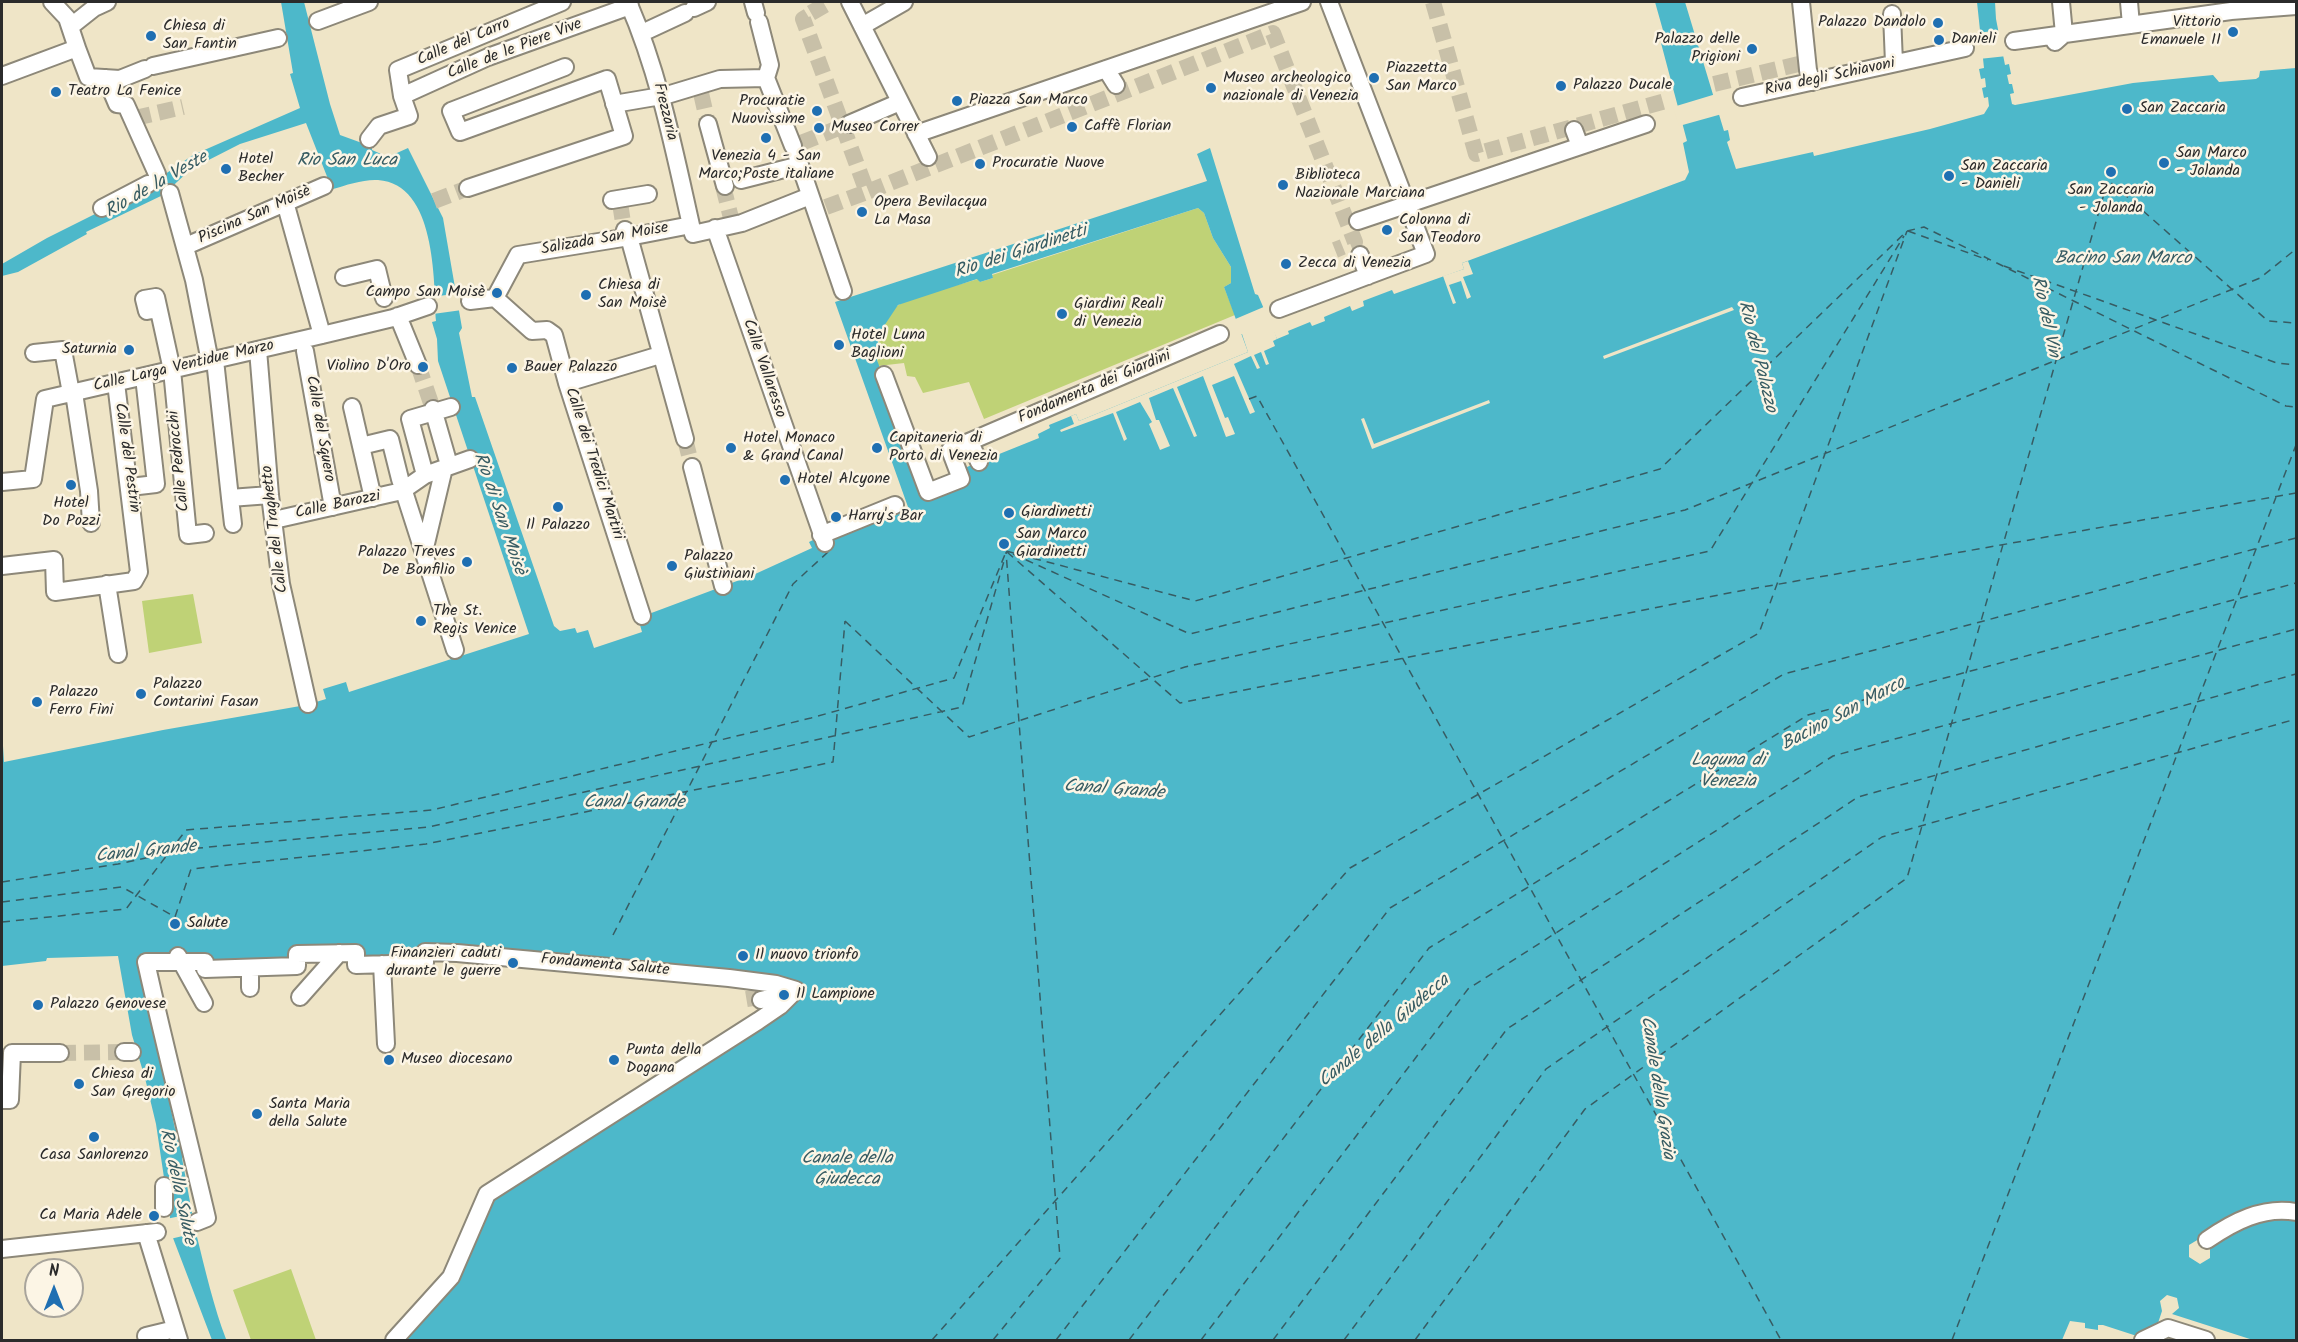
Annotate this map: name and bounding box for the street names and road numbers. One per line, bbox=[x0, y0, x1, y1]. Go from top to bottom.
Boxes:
street label: Calle del Carro bbox=[415, 15, 513, 71]
street label: Calle de le Piere Vive bbox=[445, 15, 585, 85]
street label: Riva degli Schiavoni bbox=[1763, 55, 1897, 101]
street label: Frezzaria bbox=[648, 81, 680, 143]
street label: Piscina San Moisè bbox=[196, 183, 314, 249]
street label: Salizada San Moise bbox=[540, 219, 670, 261]
street label: Calle Vallaresso bbox=[737, 317, 789, 421]
street label: Calle Larga Ventidue Marzo bbox=[92, 337, 276, 397]
street label: Fondamenta dei Giardini bbox=[1016, 347, 1174, 429]
street label: Calle del Squero bbox=[300, 374, 338, 484]
street label: Calle dei Tredici Martiri bbox=[559, 386, 627, 542]
street label: Calle del Pestrin bbox=[109, 402, 143, 514]
street label: Calle Pedrocchi bbox=[165, 409, 195, 513]
street label: Calle del Traghetto bbox=[259, 464, 293, 594]
street label: Calle Barozzi bbox=[294, 488, 382, 524]
street label: Fondamenta Salute bbox=[540, 951, 670, 981]

